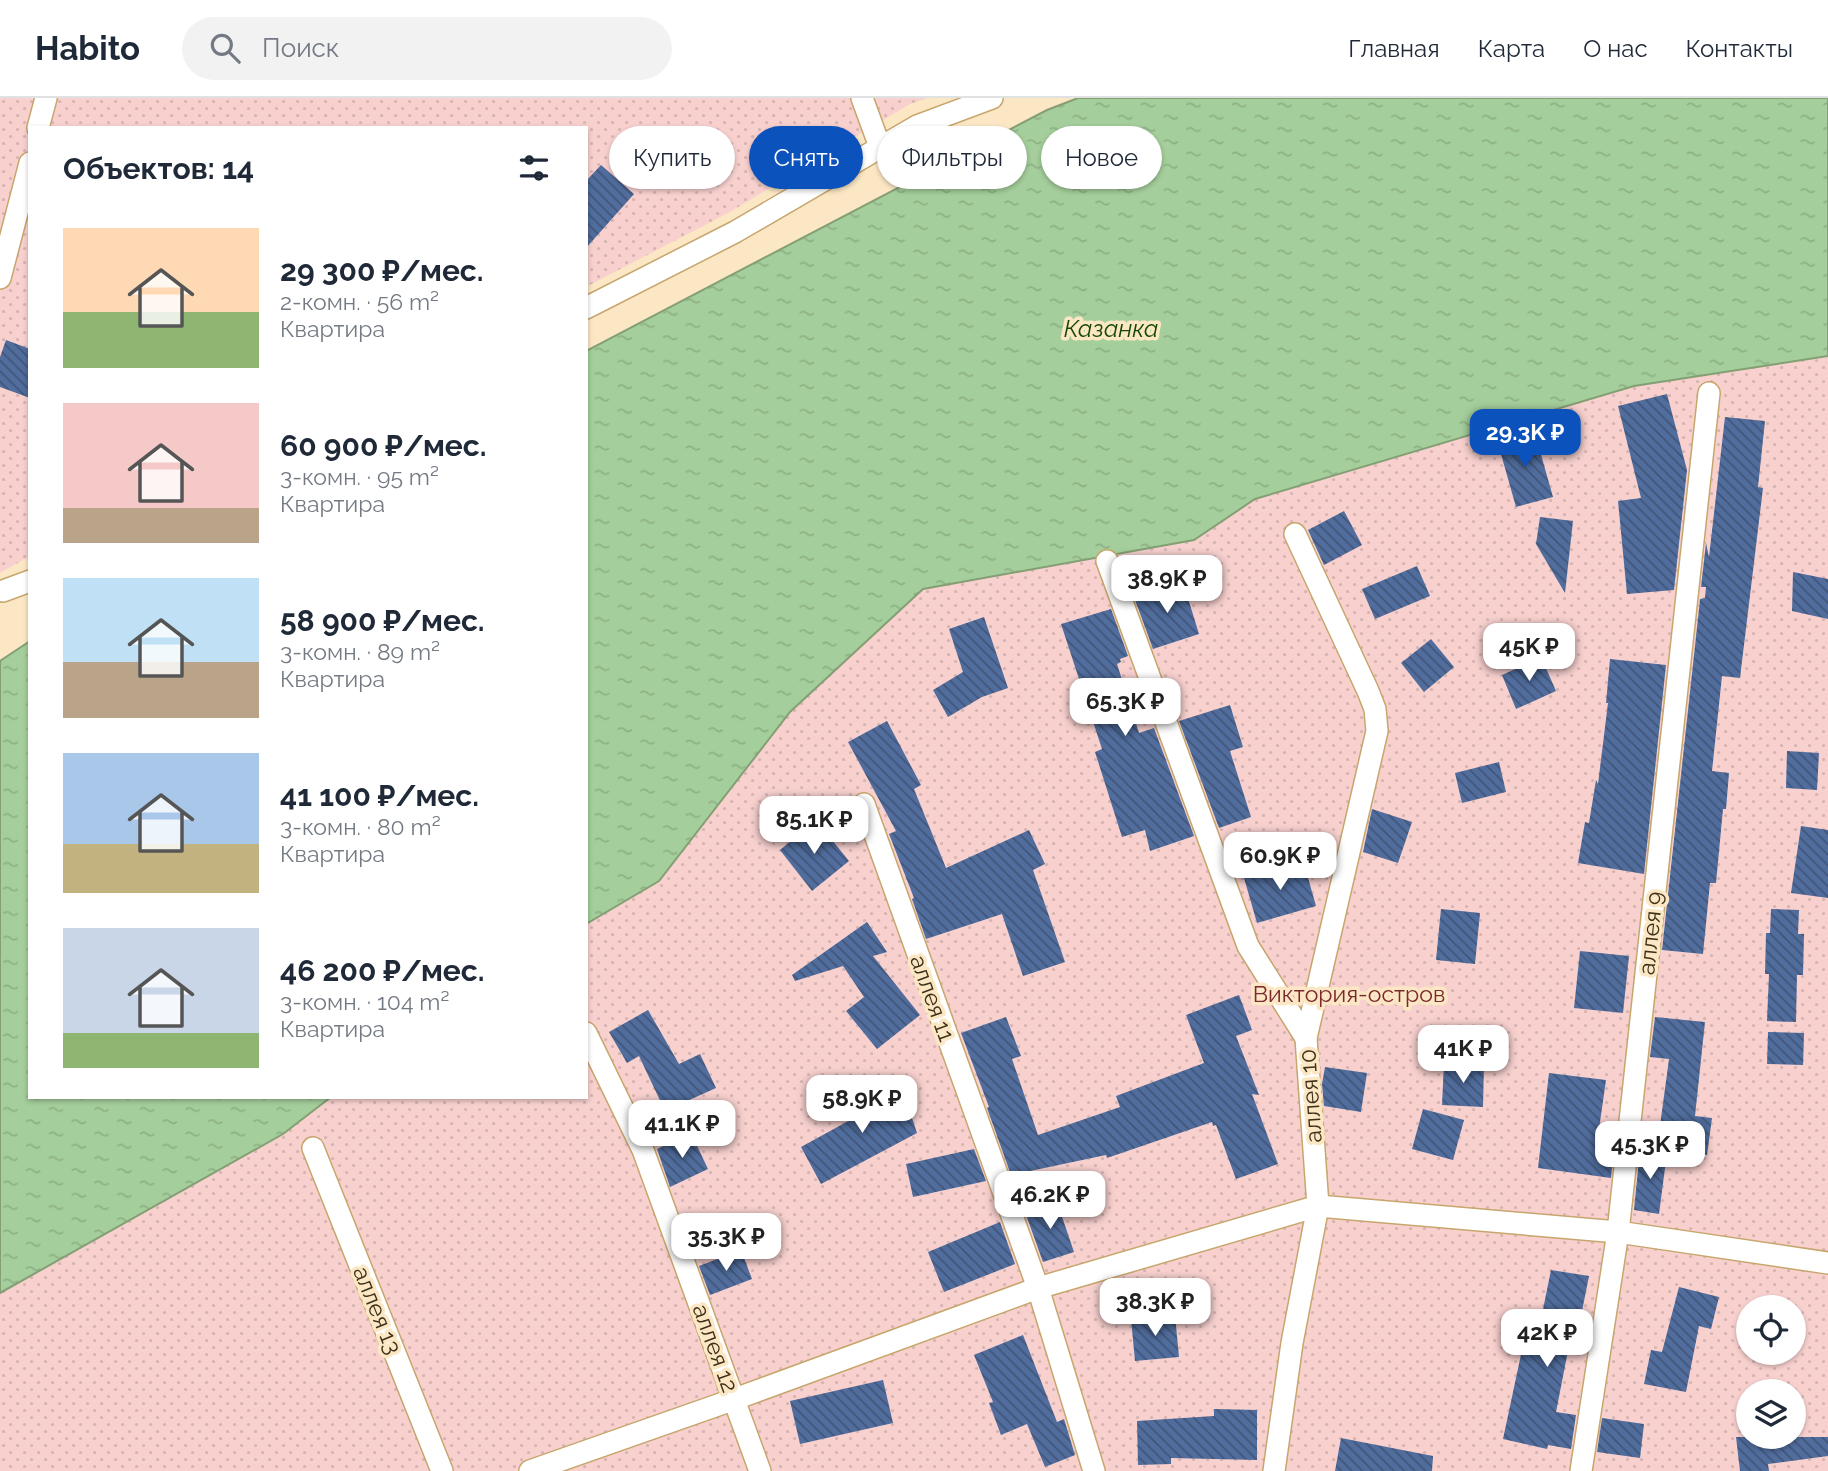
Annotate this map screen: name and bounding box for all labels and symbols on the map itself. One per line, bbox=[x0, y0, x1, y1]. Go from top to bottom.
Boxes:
water label: Казанка bbox=[1064, 314, 1158, 343]
pin: 29.3K ₽ bbox=[1460, 410, 1590, 469]
pin: 38.9K ₽ bbox=[1102, 556, 1232, 615]
pin: 45K ₽ bbox=[1480, 624, 1578, 683]
pin: 65.3K ₽ bbox=[1060, 678, 1190, 738]
pin: 85.1K ₽ bbox=[749, 796, 879, 856]
pin: 60.9K ₽ bbox=[1215, 832, 1345, 892]
street label: аллея 9 bbox=[1632, 890, 1668, 976]
street label: аллея 11 bbox=[905, 951, 961, 1045]
park label: Виктория-остров bbox=[1253, 980, 1445, 1007]
pin: 41K ₽ bbox=[1414, 1026, 1512, 1085]
street label: аллея 10 bbox=[1293, 1048, 1327, 1144]
pin: 58.9K ₽ bbox=[797, 1076, 927, 1135]
pin: 41.1K ₽ bbox=[617, 1100, 747, 1160]
pin: 45.3K ₽ bbox=[1585, 1122, 1715, 1181]
pin: 46.2K ₽ bbox=[985, 1172, 1115, 1231]
pin: 35.3K ₽ bbox=[661, 1214, 791, 1273]
street label: аллея 13 bbox=[348, 1262, 408, 1358]
pin: 38.3K ₽ bbox=[1090, 1278, 1220, 1338]
street label: аллея 12 bbox=[688, 1300, 744, 1396]
pin: 42K ₽ bbox=[1498, 1310, 1596, 1369]

